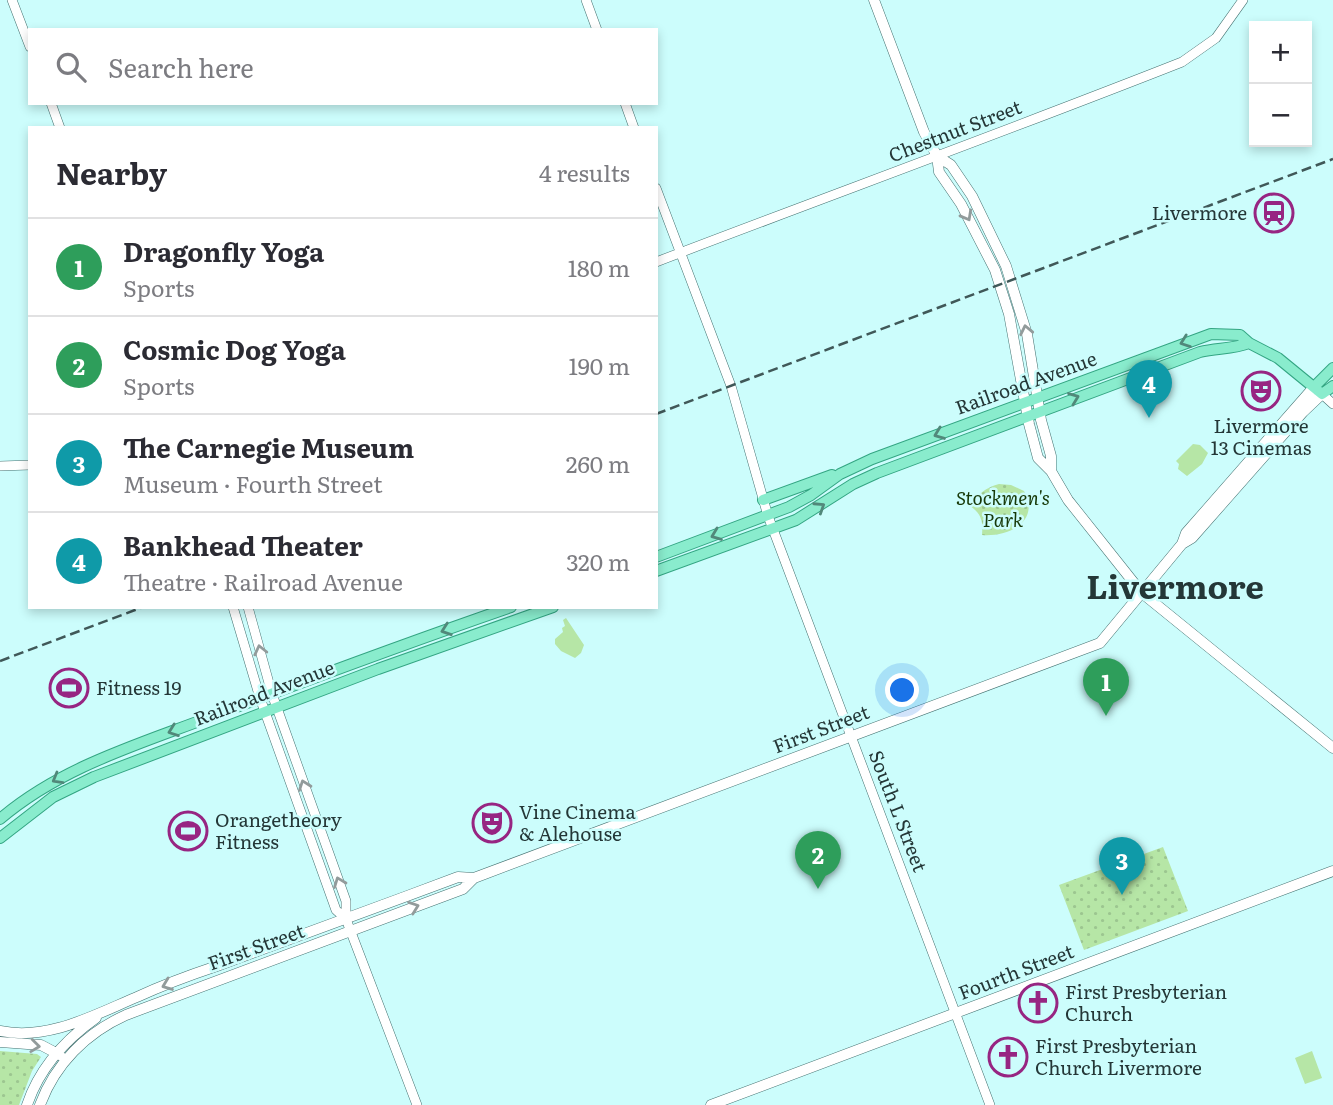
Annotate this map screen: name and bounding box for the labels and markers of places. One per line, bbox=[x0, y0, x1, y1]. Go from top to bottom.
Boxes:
station icon: Livermore bbox=[1253, 192, 1295, 234]
place label: Livermore bbox=[1152, 198, 1247, 226]
pin: 4 bbox=[1126, 360, 1172, 418]
theatre icon: Livermore 13 Cinemas bbox=[1240, 370, 1282, 412]
place label: Livermore 13 Cinemas bbox=[1211, 411, 1312, 461]
pin: 1 bbox=[1083, 658, 1129, 716]
sports icon: Fitness 19 bbox=[48, 667, 90, 709]
place label: Fitness 19 bbox=[96, 673, 181, 701]
place label: Vine Cinema & Alehouse bbox=[519, 797, 636, 847]
theatre icon: Vine Cinema & Alehouse bbox=[471, 802, 513, 844]
place label: Orangetheory Fitness bbox=[215, 805, 342, 855]
sports icon: Orangetheory Fitness bbox=[167, 810, 209, 852]
pin: 2 bbox=[795, 831, 841, 889]
pin: 3 bbox=[1099, 837, 1145, 895]
place label: First Presbyterian Church bbox=[1065, 977, 1227, 1027]
church icon: First Presbyterian Church bbox=[1017, 982, 1059, 1024]
place label: First Presbyterian Church Livermore bbox=[1035, 1031, 1202, 1081]
church icon: First Presbyterian Church Livermore bbox=[987, 1036, 1029, 1078]

